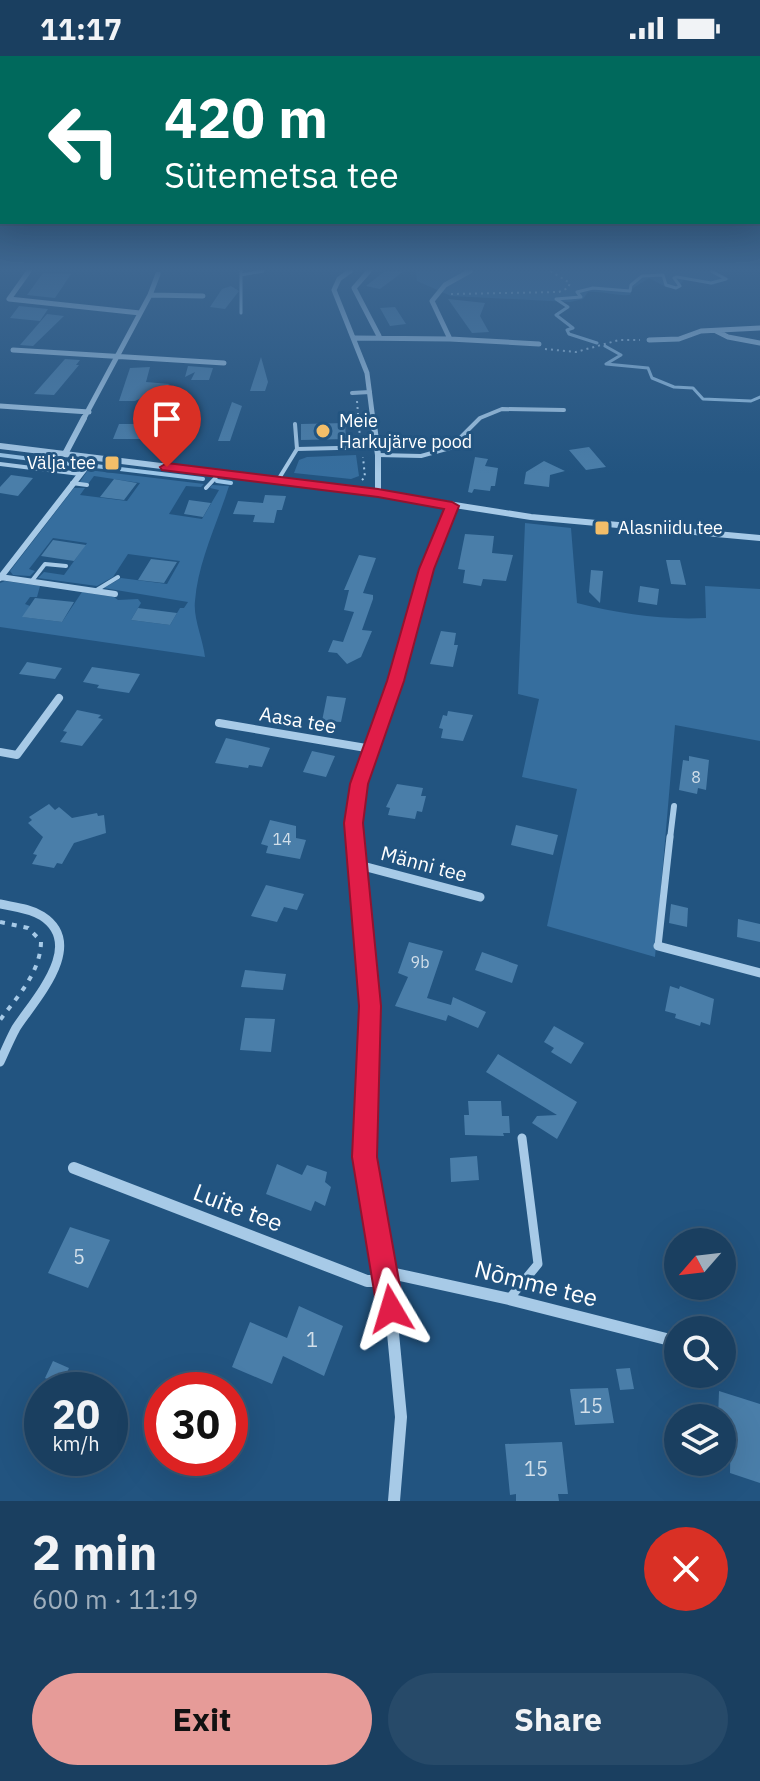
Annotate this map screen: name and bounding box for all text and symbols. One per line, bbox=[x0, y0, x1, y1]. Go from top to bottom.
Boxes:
text: 11:17 bbox=[40, 9, 122, 48]
text: 420 m bbox=[164, 81, 328, 153]
icon: left bbox=[32, 88, 136, 192]
text: Sütemetsa tee bbox=[164, 151, 399, 198]
pin bbox=[133, 385, 201, 467]
icon: arrive bbox=[145, 397, 189, 441]
place label: Meie Harkujärve pood bbox=[339, 409, 472, 453]
marker: Meie Harkujärve pood bbox=[314, 422, 332, 440]
place label: Välja tee bbox=[27, 451, 96, 474]
marker: Välja tee bbox=[103, 454, 121, 472]
place label: Alasniidu tee bbox=[618, 516, 723, 539]
marker: Alasniidu tee bbox=[593, 519, 611, 537]
street label: Aasa tee bbox=[258, 699, 339, 740]
house number: 8 bbox=[691, 767, 701, 787]
house number: 14 bbox=[272, 829, 292, 849]
street label: Männi tee bbox=[378, 839, 470, 888]
house number: 9b bbox=[411, 952, 429, 972]
street label: Luite tee bbox=[189, 1175, 288, 1239]
north arrow bbox=[664, 1228, 736, 1300]
map controls bbox=[664, 1228, 736, 1476]
house number: 5 bbox=[73, 1243, 85, 1270]
street label: Nõmme tee bbox=[471, 1252, 601, 1314]
position arrow bbox=[349, 1267, 433, 1351]
button: search bbox=[664, 1316, 736, 1388]
house number: 1 bbox=[306, 1326, 318, 1353]
speed limit sign: 30 bbox=[144, 1372, 248, 1476]
text: 20 bbox=[52, 1388, 100, 1440]
house number: 15 bbox=[579, 1392, 603, 1419]
button: layers bbox=[664, 1404, 736, 1476]
text: km/h bbox=[52, 1430, 100, 1457]
house number: 15 bbox=[524, 1455, 548, 1482]
text: 2 min bbox=[32, 1521, 157, 1583]
button: close bbox=[644, 1527, 728, 1611]
text: 600 m · 11:19 bbox=[32, 1582, 198, 1616]
button: Exit bbox=[32, 1673, 372, 1765]
button: Share bbox=[388, 1673, 728, 1765]

